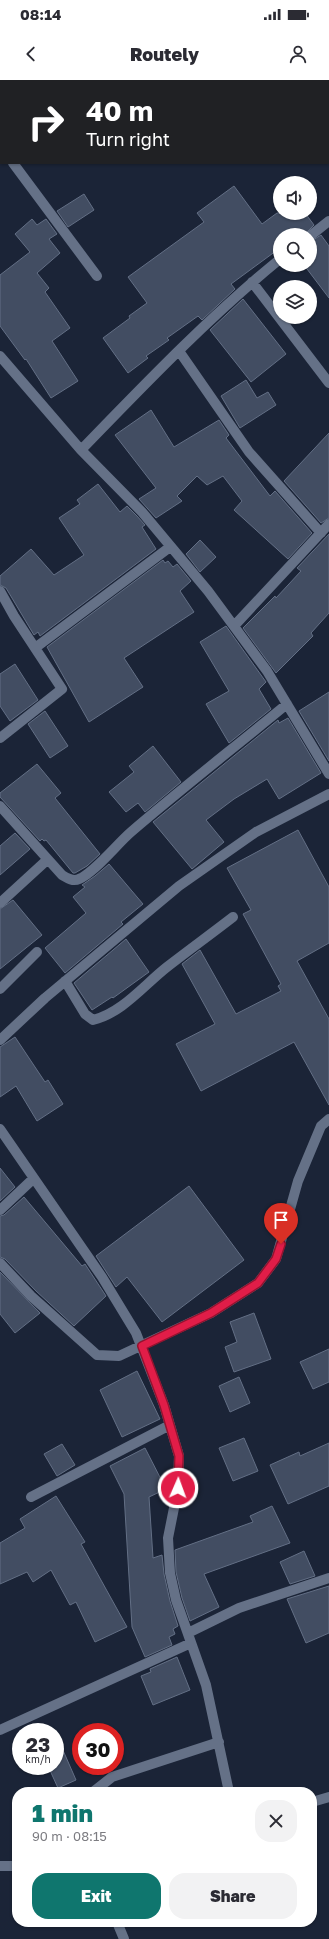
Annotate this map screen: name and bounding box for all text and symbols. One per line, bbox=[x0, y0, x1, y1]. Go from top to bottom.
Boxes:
text: 08:14 bbox=[20, 5, 61, 23]
icon: back bbox=[20, 43, 42, 65]
text: Routely bbox=[130, 43, 199, 65]
icon: person bbox=[287, 43, 309, 65]
text: 40 m bbox=[86, 94, 153, 127]
icon: right bbox=[20, 96, 72, 148]
text: Turn right bbox=[86, 128, 170, 150]
map controls bbox=[273, 176, 317, 324]
button: sound bbox=[273, 176, 317, 220]
button: search bbox=[273, 228, 317, 272]
button: layers bbox=[273, 280, 317, 324]
pin bbox=[264, 1203, 298, 1244]
icon: arrive bbox=[270, 1209, 292, 1231]
position arrow bbox=[157, 1467, 199, 1509]
speed limit sign: 30 bbox=[72, 1723, 124, 1775]
text: 23 bbox=[26, 1732, 50, 1756]
text: km/h bbox=[25, 1753, 51, 1765]
text: 1 min bbox=[32, 1798, 93, 1827]
button: close bbox=[255, 1800, 297, 1842]
text: 90 m · 08:15 bbox=[32, 1828, 107, 1844]
button: Exit bbox=[32, 1873, 161, 1919]
button: Share bbox=[169, 1873, 297, 1919]

